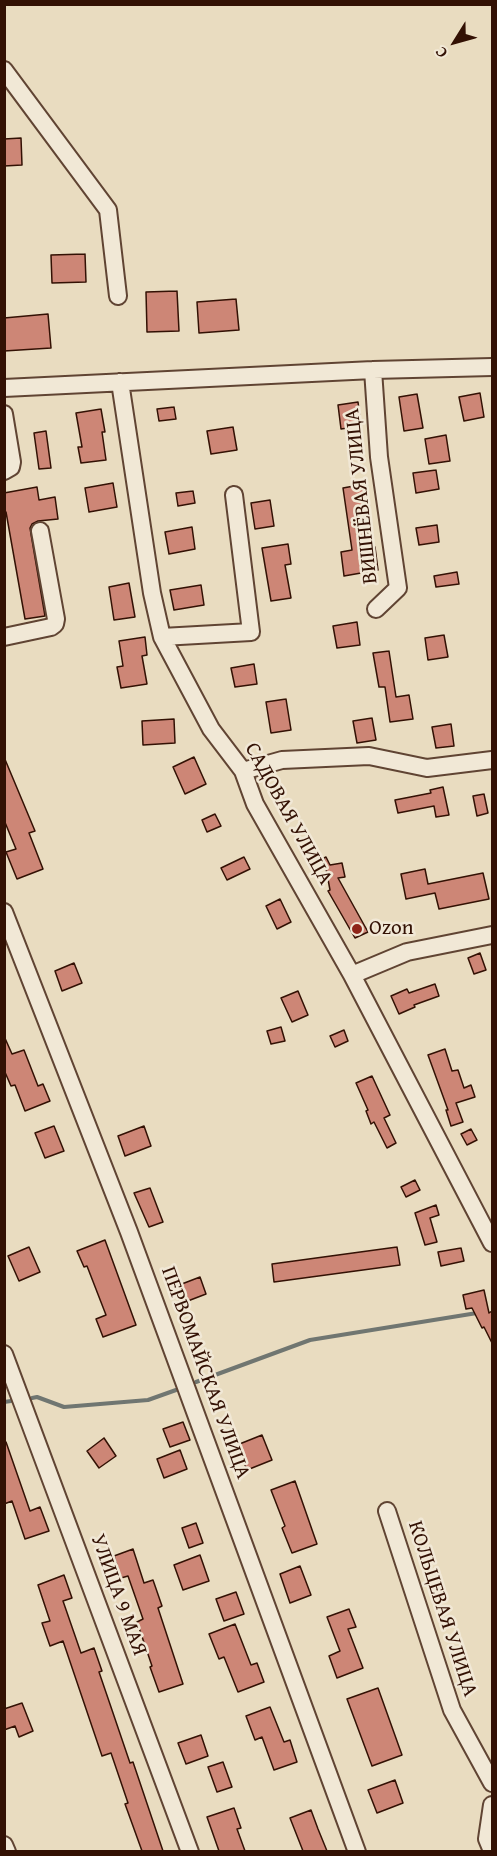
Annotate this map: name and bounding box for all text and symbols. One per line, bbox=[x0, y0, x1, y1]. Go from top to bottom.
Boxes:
north arrow bbox=[425, 12, 485, 72]
text: С bbox=[428, 42, 453, 64]
street label: ВИШНЁВАЯ УЛИЦА bbox=[340, 407, 384, 585]
street label: САДОВАЯ УЛИЦА bbox=[239, 739, 337, 889]
place label: Ozon bbox=[369, 916, 413, 942]
marker: Ozon bbox=[350, 922, 364, 936]
street label: ПЕРВОМАЙСКАЯ УЛИЦА bbox=[155, 1263, 255, 1483]
street label: КОЛЬЦЕВАЯ УЛИЦА bbox=[402, 1518, 482, 1700]
street label: УЛИЦА 9 МАЯ bbox=[84, 1531, 152, 1659]

